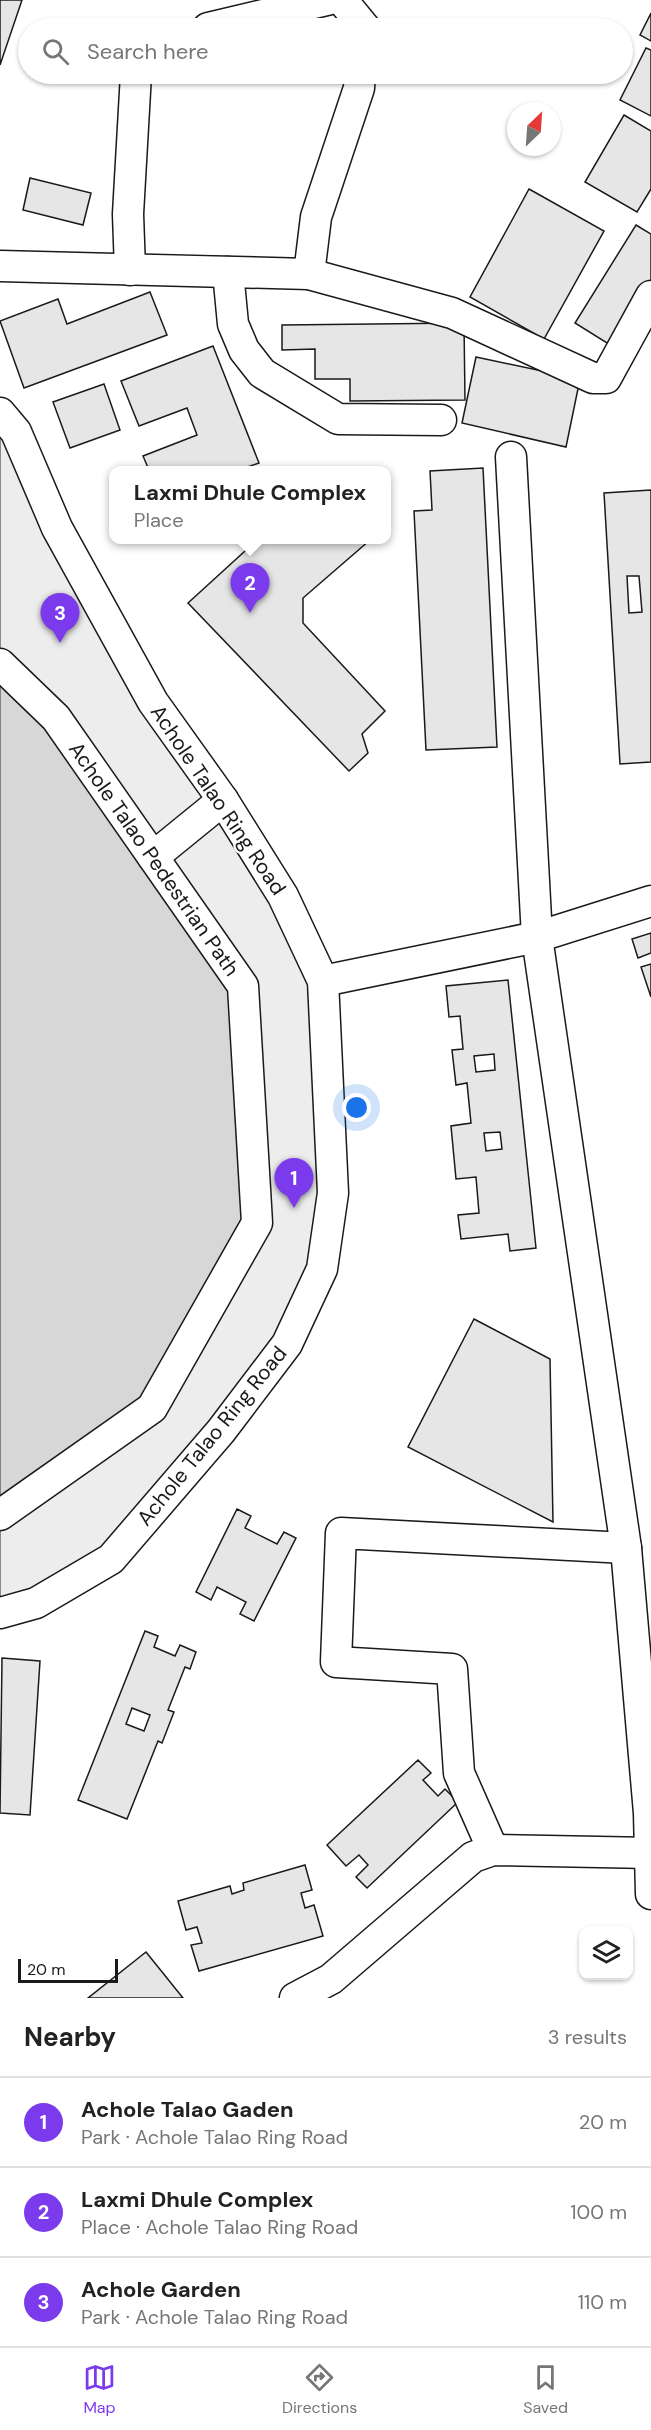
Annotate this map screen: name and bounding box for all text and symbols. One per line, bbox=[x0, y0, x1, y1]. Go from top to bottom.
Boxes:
search box bbox=[18, 18, 633, 84]
icon: search bbox=[39, 35, 72, 68]
text: Search here bbox=[87, 37, 208, 66]
north arrow bbox=[507, 102, 561, 156]
popup bbox=[109, 466, 391, 544]
text: Laxmi Dhule Complex bbox=[134, 478, 366, 507]
text: Place bbox=[134, 507, 184, 533]
pin: 2 bbox=[230, 564, 270, 613]
pin: 3 bbox=[40, 594, 80, 643]
street label: Achole Talao Ring Road bbox=[144, 699, 292, 901]
street label: Achole Talao Pedestrian Path bbox=[62, 736, 246, 982]
your location bbox=[342, 1093, 371, 1122]
pin: 1 bbox=[274, 1158, 314, 1208]
street label: Achole Talao Ring Road bbox=[131, 1340, 293, 1532]
map controls bbox=[579, 1926, 633, 1980]
button: layers bbox=[579, 1926, 633, 1980]
scale bar bbox=[18, 1956, 118, 1984]
text: 20 m bbox=[27, 1959, 66, 1980]
text: Nearby bbox=[24, 2020, 116, 2054]
text: 3 results bbox=[548, 2024, 627, 2050]
text: Achole Talao Gaden bbox=[81, 2095, 293, 2124]
text: 1 bbox=[40, 2109, 47, 2135]
text: 20 m bbox=[579, 2109, 627, 2135]
text: Park · Achole Talao Ring Road bbox=[81, 2124, 348, 2150]
text: Laxmi Dhule Complex bbox=[81, 2185, 313, 2214]
text: 2 bbox=[38, 2199, 49, 2225]
text: 100 m bbox=[570, 2199, 627, 2225]
text: Place · Achole Talao Ring Road bbox=[81, 2214, 358, 2240]
text: Achole Garden bbox=[81, 2275, 241, 2304]
text: 3 bbox=[37, 2289, 50, 2315]
text: 110 m bbox=[578, 2289, 627, 2315]
text: Park · Achole Talao Ring Road bbox=[81, 2304, 348, 2330]
tab: Map bbox=[83, 2361, 116, 2418]
tab: Directions bbox=[282, 2361, 357, 2418]
tab: Saved bbox=[523, 2361, 568, 2418]

